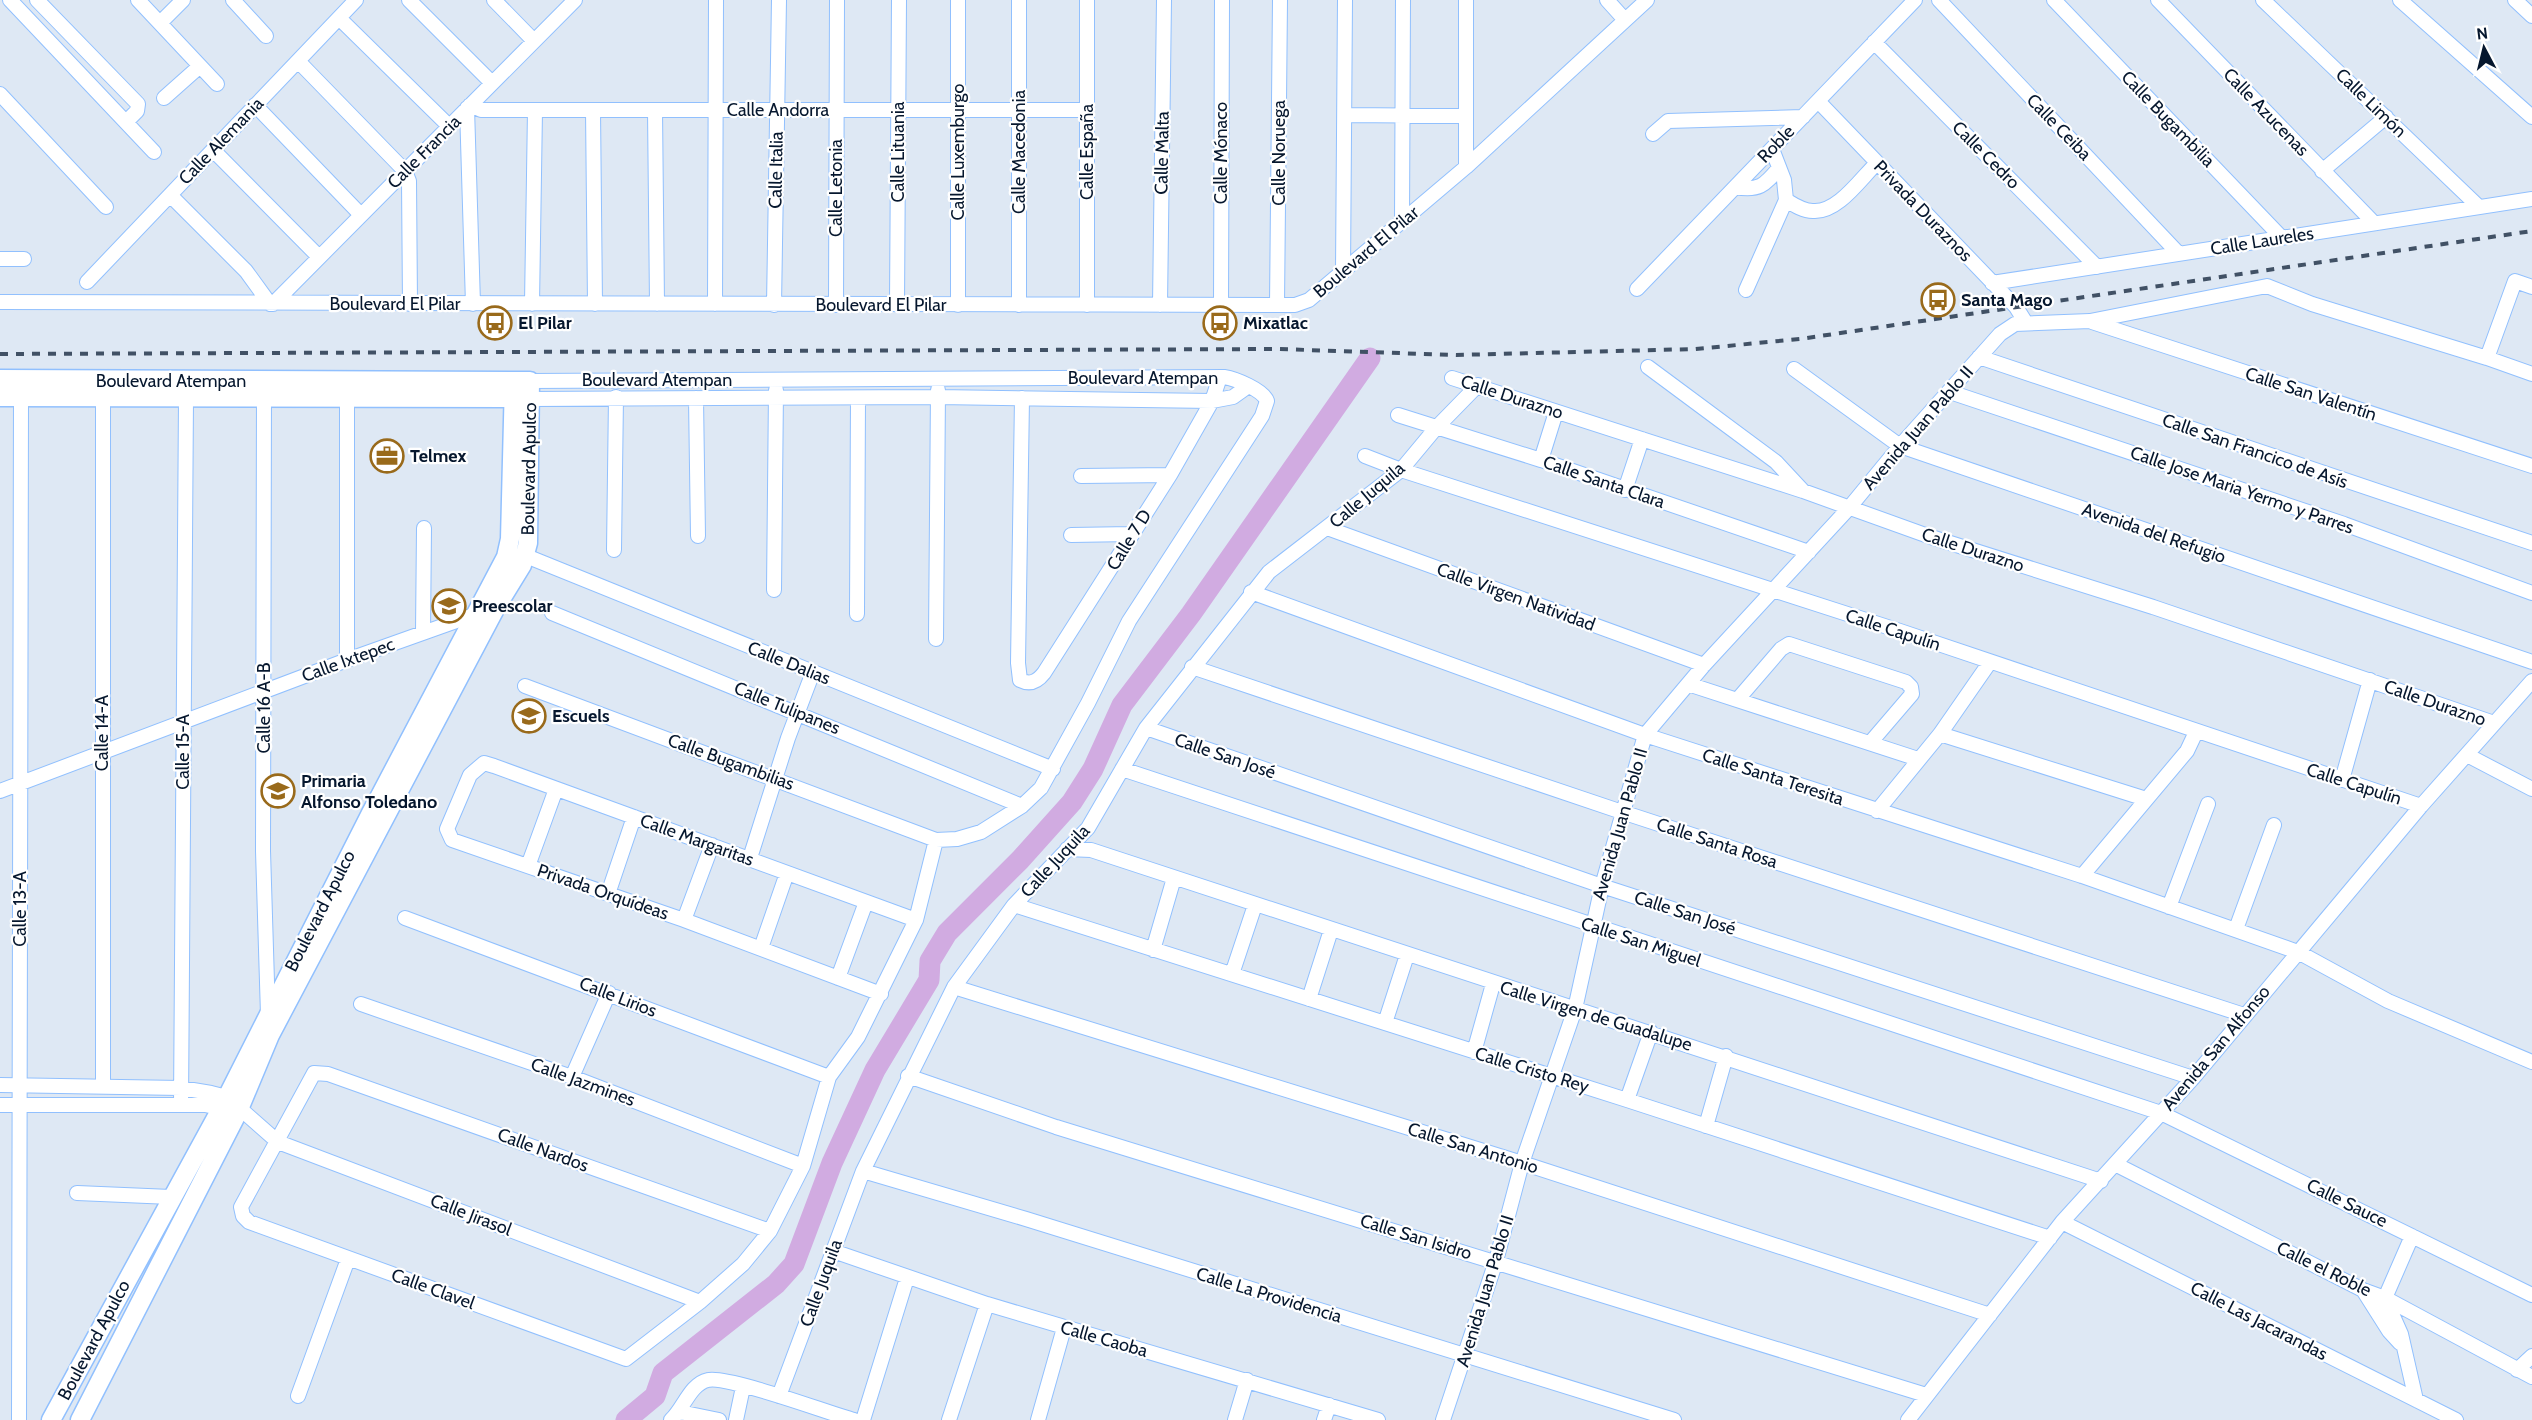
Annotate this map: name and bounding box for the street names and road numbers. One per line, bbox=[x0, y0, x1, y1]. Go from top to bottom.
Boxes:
street label: Calle Azucenas bbox=[2219, 63, 2313, 161]
street label: Calle Limón bbox=[2331, 64, 2411, 142]
street label: Calle Bugambilia bbox=[2117, 66, 2220, 172]
street label: Calle Luxemburgo bbox=[947, 84, 969, 220]
street label: Calle Ceiba bbox=[2022, 89, 2096, 165]
street label: Calle Macedonia bbox=[1008, 90, 1030, 214]
street label: Calle Alemania bbox=[174, 93, 268, 189]
street label: Calle Andorra bbox=[727, 99, 830, 121]
street label: Calle Noruega bbox=[1268, 100, 1290, 206]
street label: Calle Lituania bbox=[887, 101, 909, 202]
street label: Calle Mónaco bbox=[1210, 102, 1232, 204]
street label: Calle España bbox=[1076, 104, 1098, 200]
street label: Calle Francia bbox=[383, 110, 466, 193]
street label: Calle Malta bbox=[1150, 111, 1174, 195]
street label: Calle Cedro bbox=[1948, 117, 2025, 194]
street label: Roble bbox=[1753, 121, 1799, 167]
street label: Calle Italia bbox=[764, 131, 788, 209]
street label: Calle Letonia bbox=[825, 139, 847, 237]
street label: Privada Duraznos bbox=[1869, 156, 1977, 266]
street label: Boulevard El Pilar bbox=[1309, 201, 1424, 303]
street label: Calle Laureles bbox=[2209, 222, 2315, 260]
street label: Boulevard El Pilar bbox=[329, 293, 461, 315]
street label: Boulevard El Pilar bbox=[815, 294, 947, 316]
street label: Avenida Juan Pablo II bbox=[1858, 361, 1978, 495]
street label: Calle San Valentín bbox=[2243, 362, 2379, 426]
street label: Boulevard Atempan bbox=[1068, 367, 1218, 389]
street label: Boulevard Atempan bbox=[582, 369, 732, 391]
street label: Boulevard Atempan bbox=[96, 370, 246, 392]
street label: Calle Durazno bbox=[1458, 370, 1566, 424]
street label: Boulevard Apulco bbox=[517, 402, 541, 536]
street label: Calle San Francico de Asís bbox=[2159, 409, 2351, 493]
street label: Calle Jose Maria Yermo y Parres bbox=[2127, 441, 2357, 539]
street label: Calle Santa Clara bbox=[1540, 451, 1668, 513]
street label: Calle Juquila bbox=[1325, 457, 1409, 533]
street label: Avenida del Refugio bbox=[2079, 498, 2229, 568]
street label: Calle 7 D bbox=[1102, 506, 1156, 574]
street label: Calle Durazno bbox=[1919, 523, 2027, 577]
street label: Calle Virgen Natividad bbox=[1434, 558, 1598, 636]
street label: Calle Capulín bbox=[1843, 604, 1943, 656]
street label: Calle Ixtepec bbox=[299, 633, 397, 687]
street label: Calle Dalias bbox=[744, 636, 834, 690]
street label: Calle 16 A-B bbox=[253, 662, 275, 754]
street label: Calle Durazno bbox=[2381, 675, 2489, 731]
street label: Calle Tulipanes bbox=[731, 677, 843, 739]
street label: Calle 14-A bbox=[91, 695, 113, 771]
street label: Calle 15-A bbox=[172, 714, 194, 790]
street label: Calle San José bbox=[1172, 728, 1278, 784]
street label: Calle Bugambilias bbox=[665, 729, 797, 795]
street label: Calle Santa Teresita bbox=[1700, 744, 1847, 810]
street label: Avenida Juan Pablo II bbox=[1588, 745, 1652, 903]
street label: Calle Capulín bbox=[2304, 758, 2404, 810]
street label: Calle Margaritas bbox=[637, 809, 757, 871]
street label: Calle Santa Rosa bbox=[1654, 813, 1781, 873]
street label: Calle Juquila bbox=[1016, 820, 1094, 902]
street label: Boulevard Apulco bbox=[280, 847, 360, 975]
street label: Privada Orquídeas bbox=[534, 859, 672, 925]
street label: Calle 13-A bbox=[9, 871, 31, 947]
street label: Calle San José bbox=[1631, 886, 1739, 940]
street label: Calle San Miguel bbox=[1578, 912, 1704, 972]
street label: Calle Lirios bbox=[576, 972, 660, 1022]
street label: Calle Virgen de Guadalupe bbox=[1497, 976, 1695, 1056]
street label: Avenida San Alfonso bbox=[2157, 981, 2275, 1115]
street label: Calle Cristo Rey bbox=[1472, 1042, 1592, 1098]
street label: Calle Jazmines bbox=[528, 1053, 638, 1111]
street label: Calle San Antonio bbox=[1405, 1118, 1541, 1178]
street label: Calle Nardos bbox=[494, 1123, 592, 1177]
street label: Calle Sauce bbox=[2303, 1174, 2391, 1232]
street label: Calle Jirasol bbox=[427, 1189, 516, 1241]
street label: Calle San Isidro bbox=[1357, 1210, 1475, 1264]
street label: Avenida Juan Pablo II bbox=[1451, 1212, 1519, 1370]
street label: Calle Juquila bbox=[795, 1236, 847, 1330]
street label: Calle el Roble bbox=[2273, 1237, 2375, 1301]
street label: Calle La Providencia bbox=[1194, 1262, 1345, 1328]
street label: Calle Clavel bbox=[388, 1264, 478, 1315]
street label: Boulevard Apulco bbox=[53, 1276, 135, 1404]
street label: Calle Las Jacarandas bbox=[2187, 1277, 2331, 1365]
street label: Calle Caoba bbox=[1058, 1316, 1150, 1362]

